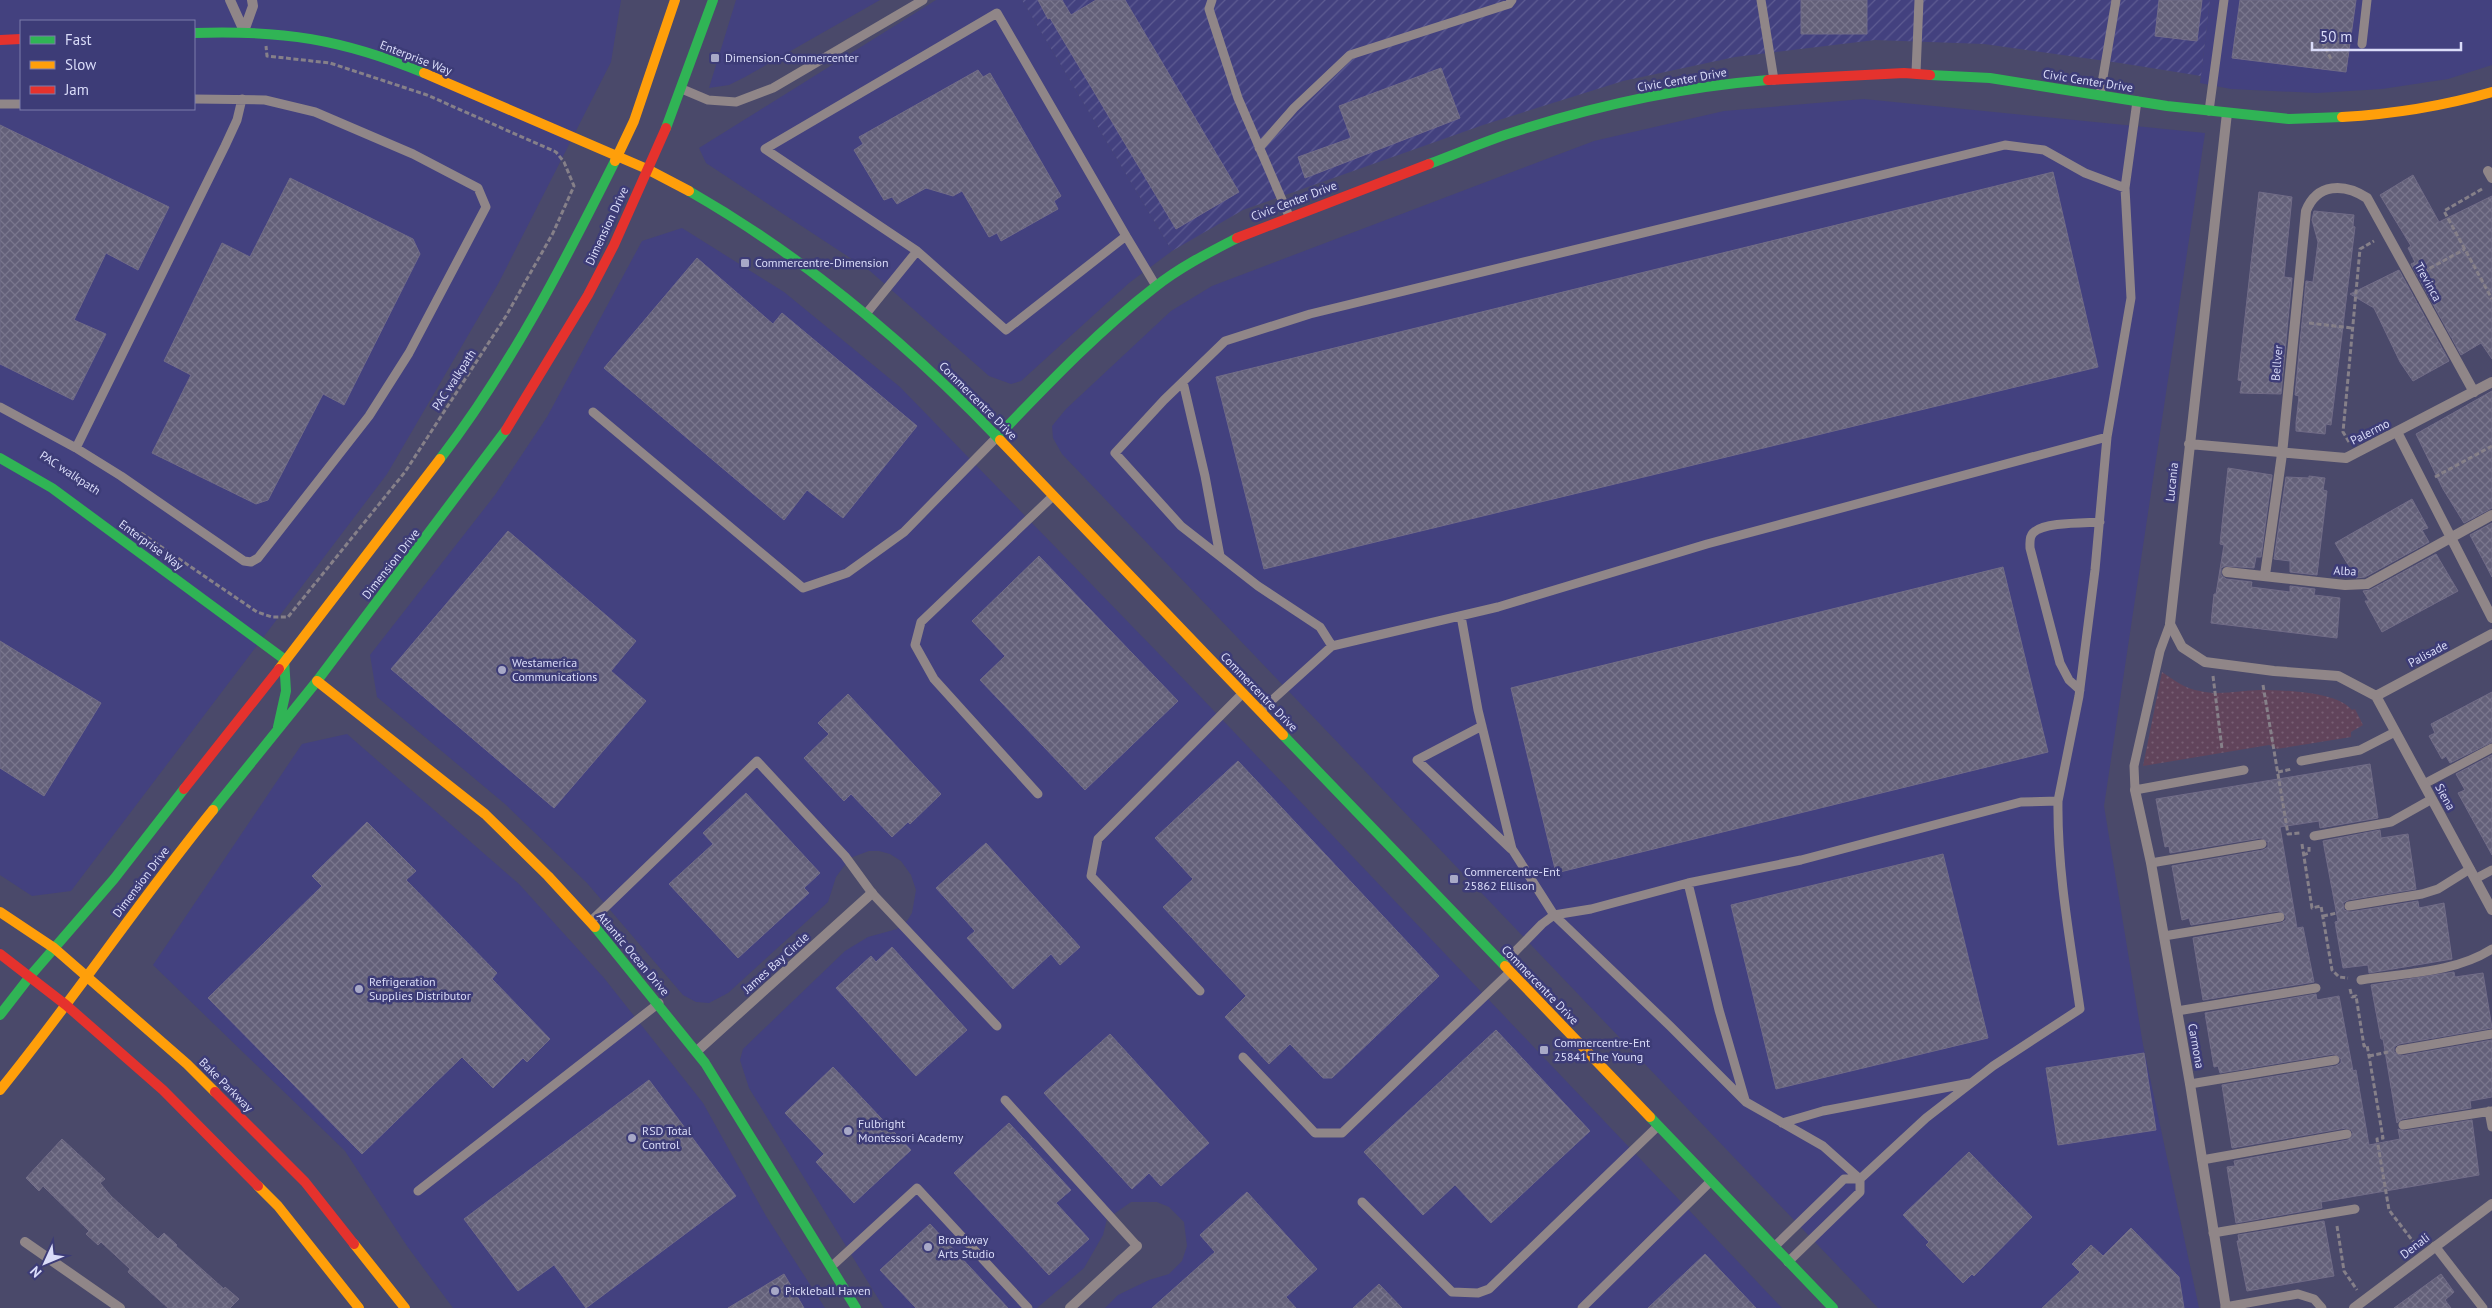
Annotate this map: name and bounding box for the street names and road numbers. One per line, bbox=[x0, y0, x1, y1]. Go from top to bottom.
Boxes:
street label: Enterprise Way bbox=[378, 37, 455, 78]
street label: Civic Center Drive bbox=[1636, 64, 1728, 95]
street label: Civic Center Drive bbox=[2042, 66, 2134, 95]
street label: Civic Center Drive bbox=[1249, 177, 1339, 224]
street label: Dimension Drive bbox=[582, 184, 631, 267]
street label: Trevinca bbox=[2412, 260, 2445, 304]
street label: Bellver bbox=[2267, 344, 2286, 382]
street label: PAC walkpath bbox=[428, 347, 479, 413]
street label: Commercentre Drive bbox=[936, 358, 1021, 443]
street label: Palermo bbox=[2348, 415, 2392, 448]
street label: PAC walkpath bbox=[37, 447, 103, 498]
street label: Lucania bbox=[2162, 461, 2181, 502]
street label: Enterprise Way bbox=[116, 516, 187, 573]
street label: Dimension Drive bbox=[359, 526, 423, 602]
street label: Alba bbox=[2333, 562, 2357, 579]
street label: Palisade bbox=[2405, 637, 2450, 670]
street label: Commercentre Drive bbox=[1218, 649, 1301, 735]
street label: Siena bbox=[2432, 781, 2459, 813]
street label: Dimension Drive bbox=[109, 843, 172, 920]
street label: Atlantic Ocean Drive bbox=[594, 909, 673, 999]
street label: James Bay Circle bbox=[739, 929, 812, 997]
street label: Commercentre Drive bbox=[1499, 942, 1582, 1028]
street label: Carmona bbox=[2185, 1022, 2208, 1070]
street label: Bake Parkway bbox=[196, 1054, 257, 1115]
street label: Denali bbox=[2397, 1230, 2432, 1262]

